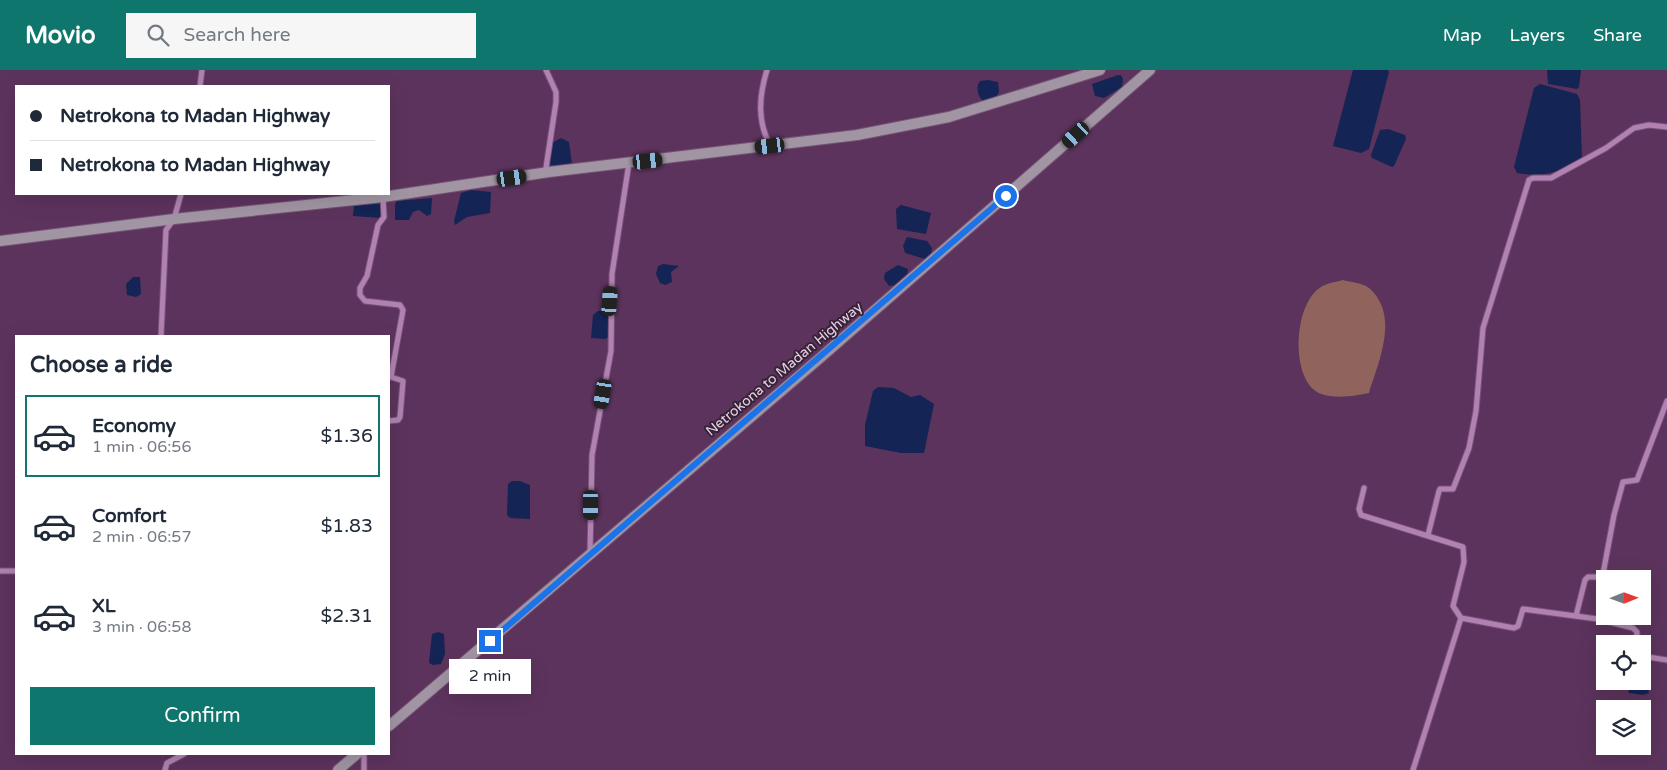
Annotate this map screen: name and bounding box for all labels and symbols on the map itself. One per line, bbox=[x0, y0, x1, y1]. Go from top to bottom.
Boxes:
car bbox=[1059, 119, 1092, 151]
car bbox=[754, 137, 785, 155]
car bbox=[632, 152, 663, 170]
car bbox=[496, 168, 527, 188]
route start bbox=[995, 185, 1017, 207]
car bbox=[601, 286, 618, 316]
street label: Netrokona to Madan Highway bbox=[702, 298, 866, 440]
car bbox=[593, 378, 612, 410]
car bbox=[583, 490, 598, 520]
north arrow bbox=[1596, 570, 1651, 625]
route end bbox=[479, 630, 501, 652]
callout: 2 min bbox=[449, 658, 531, 694]

